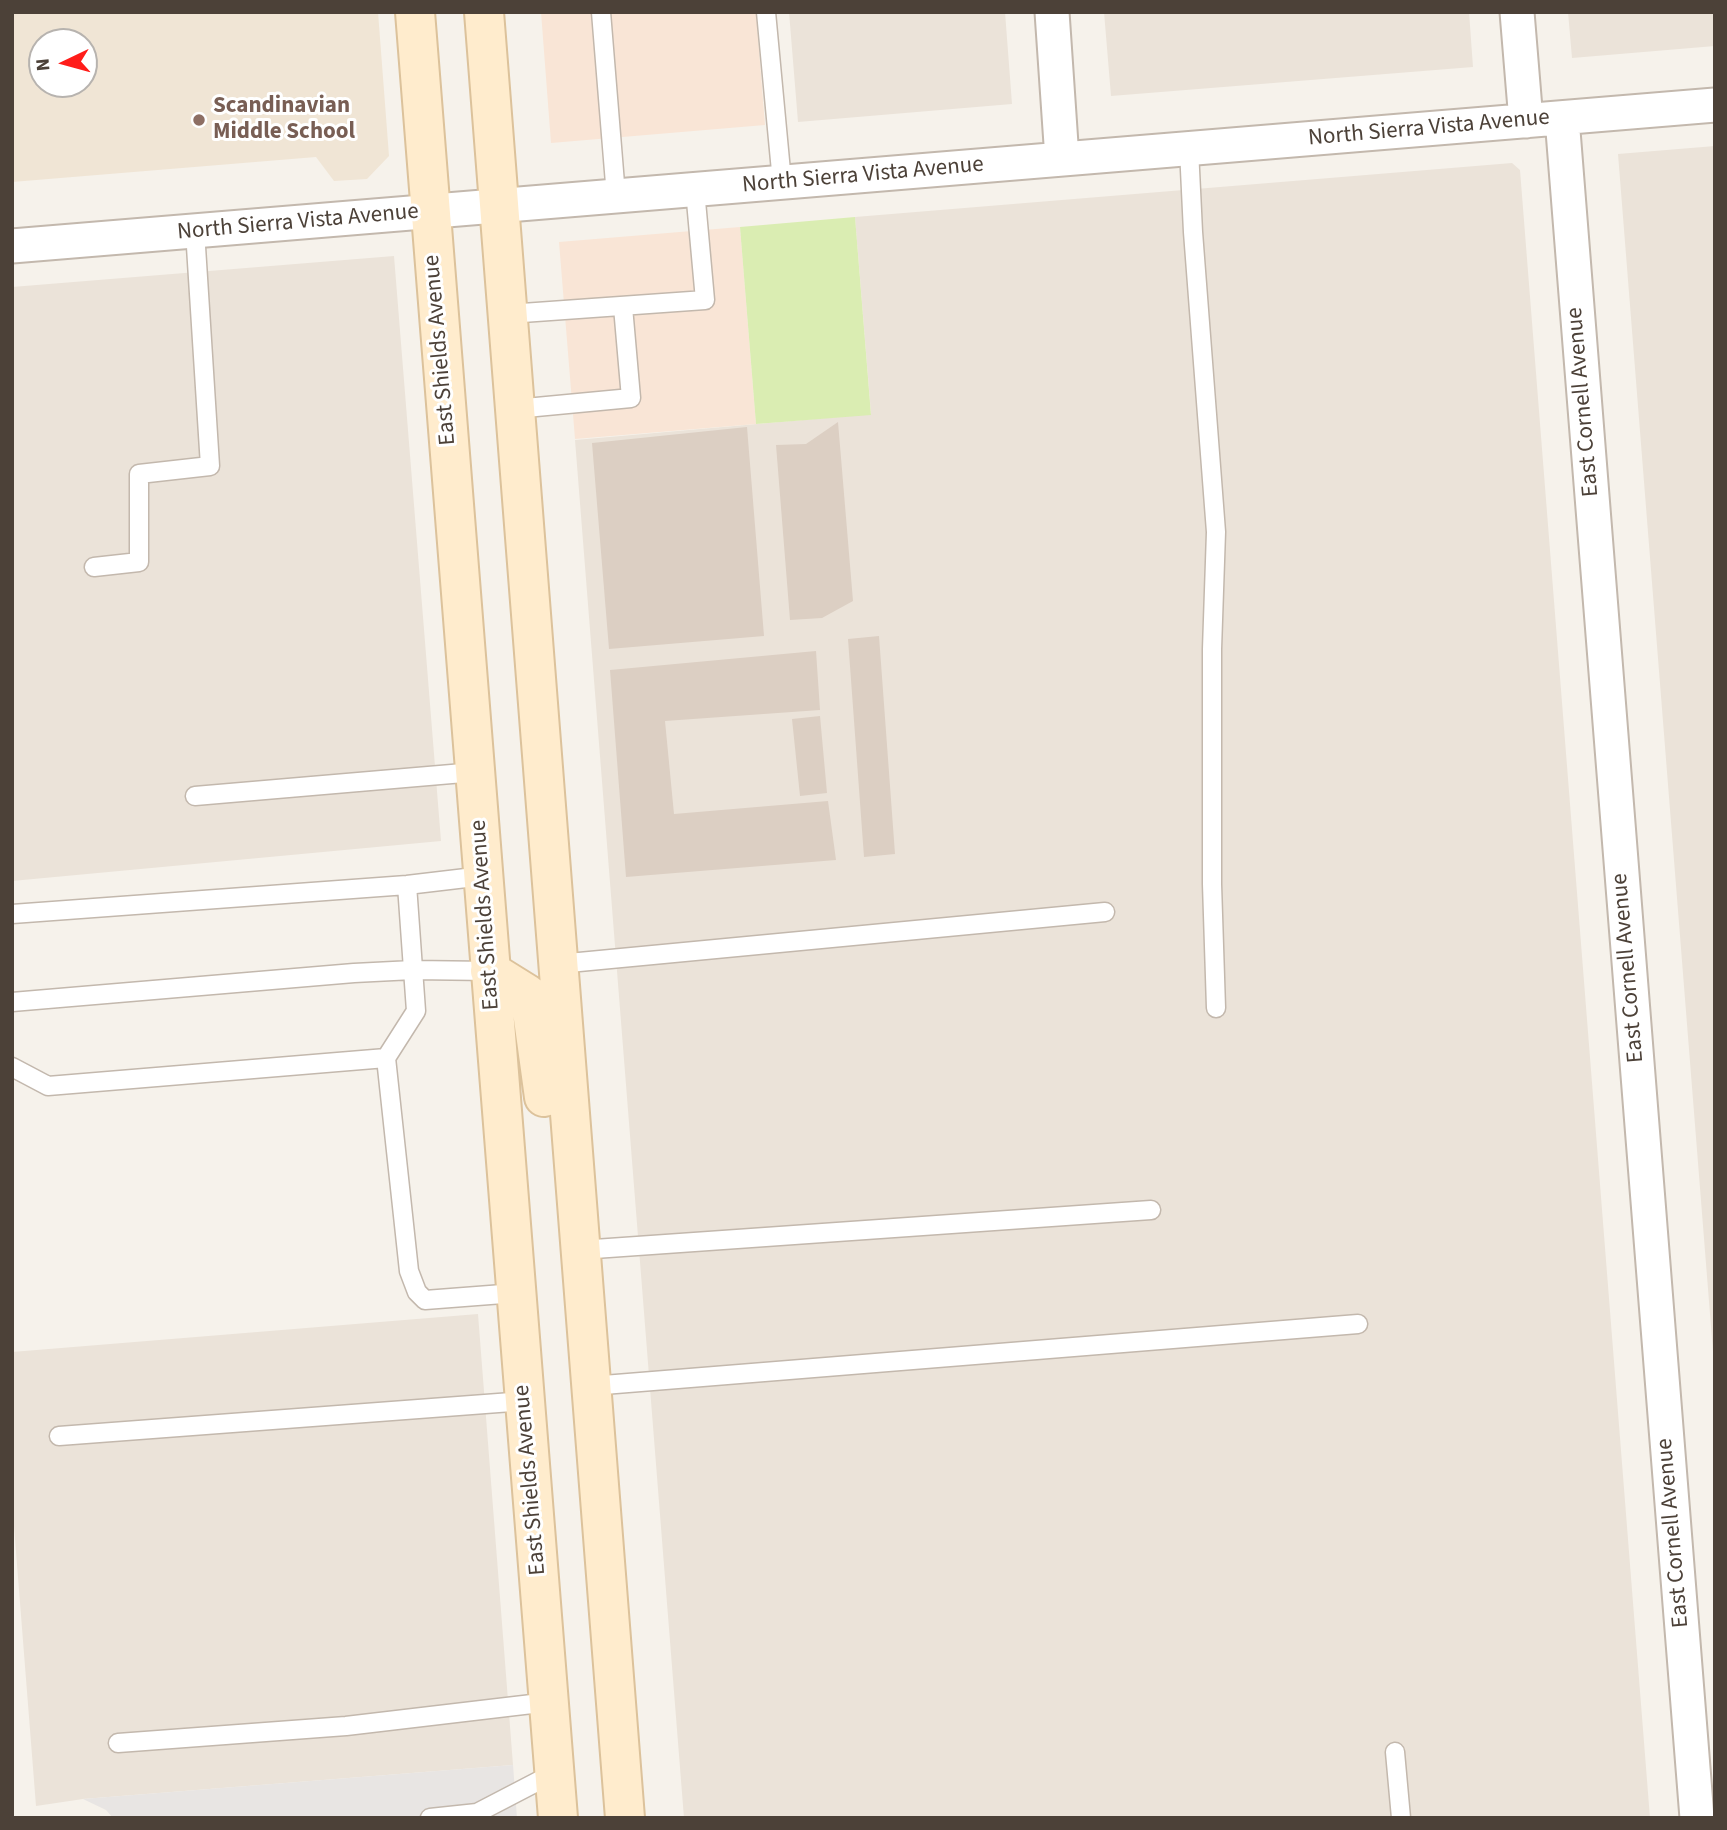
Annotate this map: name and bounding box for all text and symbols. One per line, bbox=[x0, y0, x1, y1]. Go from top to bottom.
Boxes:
north arrow bbox=[28, 28, 98, 98]
text: N bbox=[30, 57, 58, 72]
place label: Scandinavian Middle School bbox=[213, 93, 355, 147]
street label: North Sierra Vista Avenue bbox=[1307, 105, 1551, 153]
marker: Scandinavian Middle School bbox=[191, 112, 207, 128]
street label: North Sierra Vista Avenue bbox=[741, 152, 985, 200]
street label: North Sierra Vista Avenue bbox=[176, 199, 420, 247]
street label: East Shields Avenue bbox=[419, 254, 463, 446]
street label: East Cornell Avenue bbox=[1562, 306, 1606, 498]
street label: East Shields Avenue bbox=[466, 819, 506, 1011]
street label: East Cornell Avenue bbox=[1607, 872, 1651, 1064]
street label: East Shields Avenue bbox=[509, 1384, 553, 1576]
street label: East Cornell Avenue bbox=[1652, 1437, 1696, 1629]

